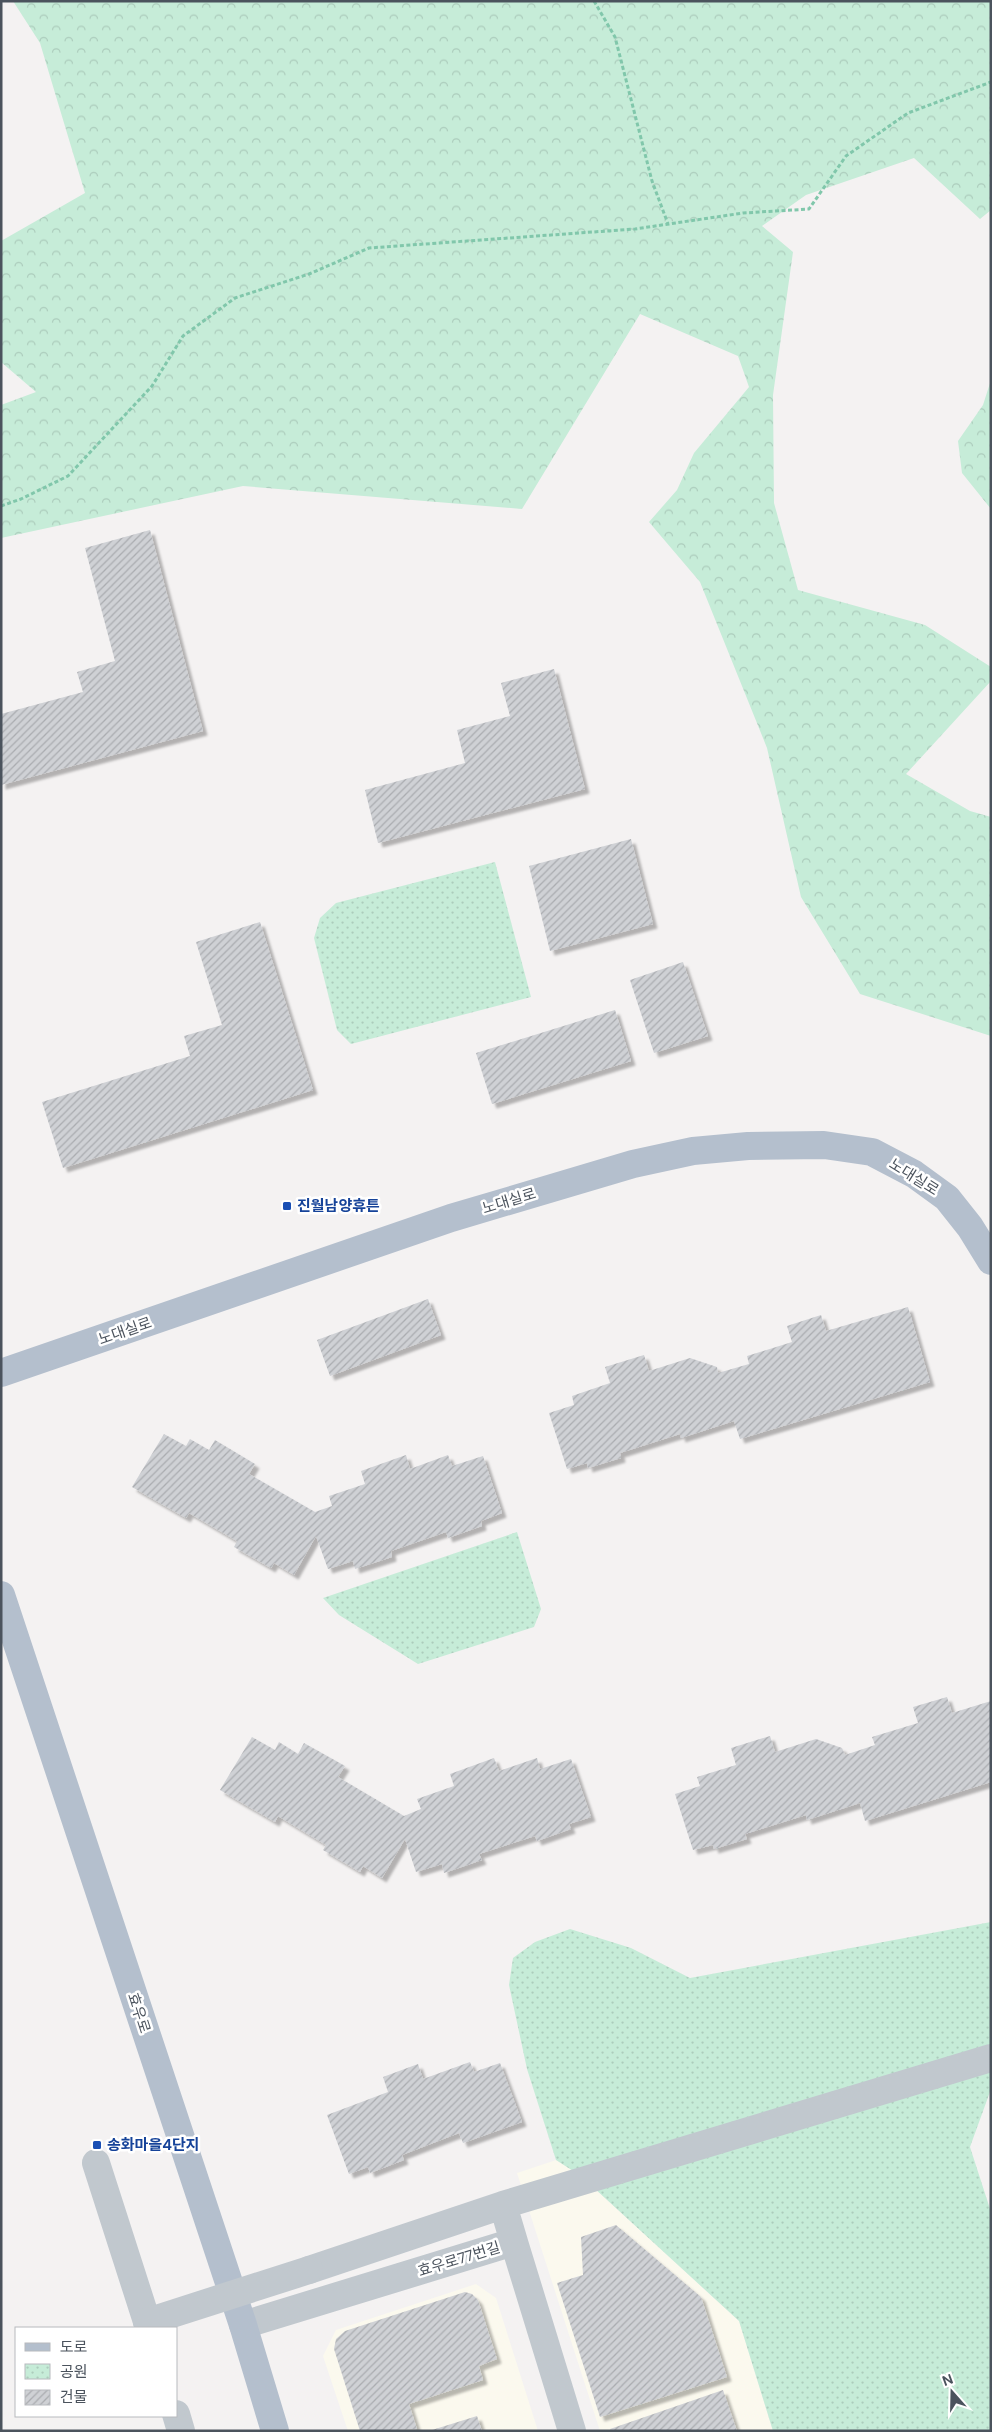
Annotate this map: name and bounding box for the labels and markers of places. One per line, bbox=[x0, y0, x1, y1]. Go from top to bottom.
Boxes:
place label: 진월남양휴튼 bbox=[297, 1196, 380, 1216]
marker: 진월남양휴튼 bbox=[281, 1200, 293, 1212]
place label: 송화마을4단지 bbox=[107, 2135, 200, 2155]
marker: 송화마을4단지 bbox=[91, 2139, 103, 2151]

